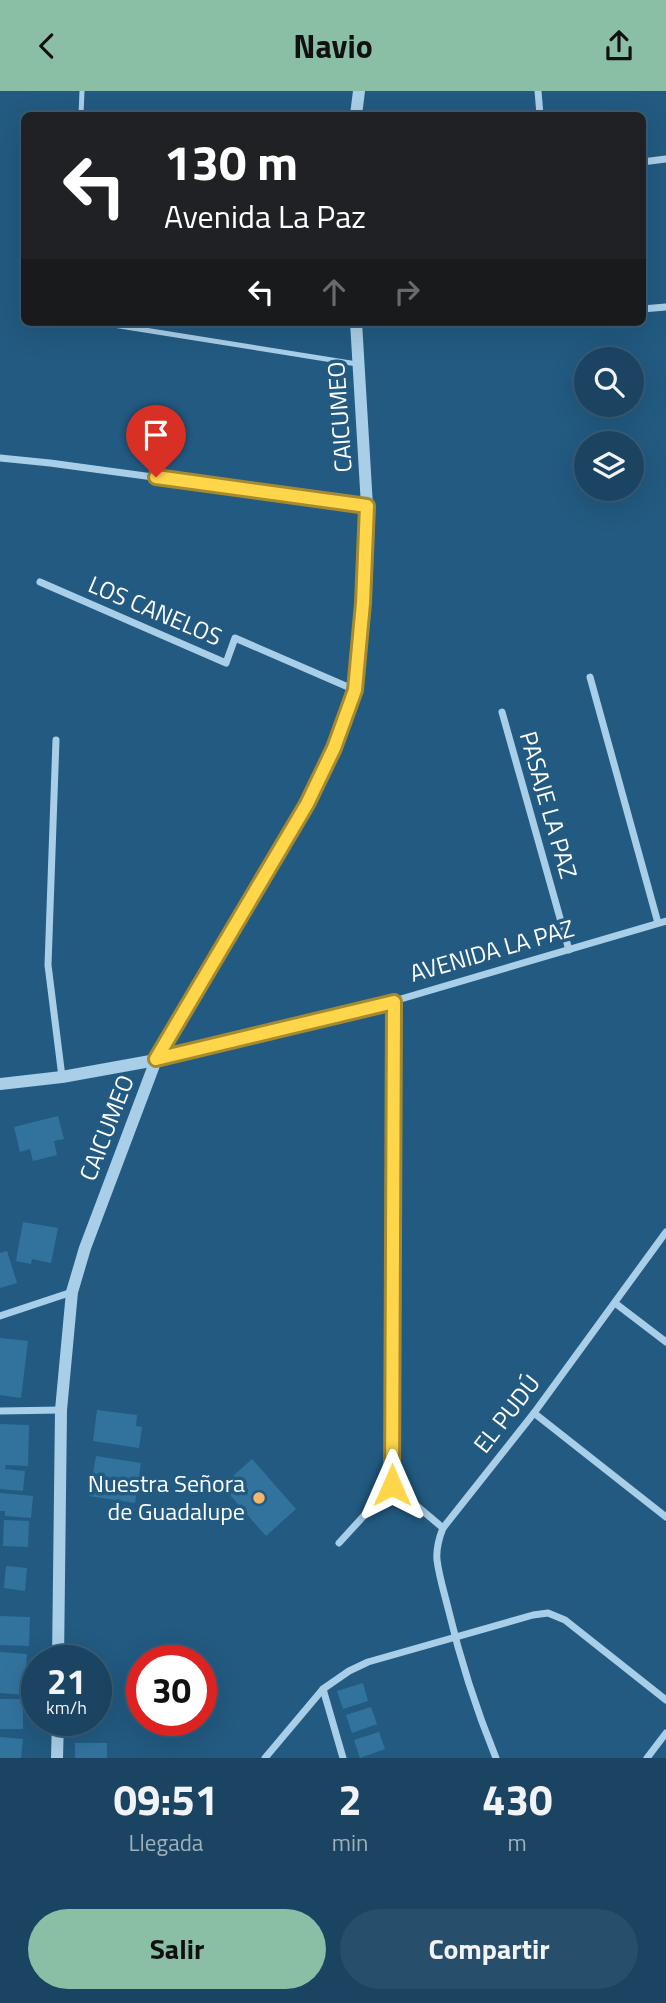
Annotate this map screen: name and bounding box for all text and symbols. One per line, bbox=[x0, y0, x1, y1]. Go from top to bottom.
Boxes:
text: Navio bbox=[293, 22, 373, 70]
icon: back bbox=[28, 27, 66, 65]
icon: share bbox=[600, 27, 638, 65]
text: 130 m bbox=[164, 124, 298, 199]
icon: left bbox=[49, 140, 140, 231]
text: Avenida La Paz bbox=[164, 192, 366, 240]
icon: left bbox=[242, 273, 280, 311]
icon: ahead bbox=[315, 273, 353, 311]
icon: right bbox=[388, 273, 426, 311]
map controls bbox=[574, 347, 644, 501]
button: search bbox=[574, 347, 644, 417]
street label: CAICUMEO bbox=[317, 361, 361, 474]
pin bbox=[126, 405, 186, 477]
icon: arrive bbox=[137, 416, 175, 454]
button: layers bbox=[574, 431, 644, 501]
street label: LOS CANELOS bbox=[83, 566, 228, 654]
street label: PASAJE LA PAZ bbox=[511, 727, 587, 883]
street label: AVENIDA LA PAZ bbox=[405, 909, 578, 991]
street label: CAICUMEO bbox=[69, 1069, 143, 1186]
street label: EL PUDÚ bbox=[464, 1367, 548, 1460]
position arrow bbox=[355, 1448, 429, 1522]
place label: Nuestra Señora de Guadalupe bbox=[88, 1465, 245, 1529]
marker: Nuestra Señora de Guadalupe bbox=[251, 1490, 267, 1506]
speed limit sign: 30 bbox=[126, 1645, 217, 1736]
text: 21 bbox=[47, 1654, 86, 1708]
text: km/h bbox=[46, 1694, 87, 1721]
text: 09:51 bbox=[113, 1767, 218, 1831]
text: 2 bbox=[338, 1767, 362, 1831]
text: 430 bbox=[482, 1767, 552, 1831]
text: Llegada bbox=[128, 1825, 203, 1860]
text: min bbox=[332, 1825, 368, 1860]
text: m bbox=[508, 1825, 527, 1860]
button: Salir bbox=[28, 1909, 326, 1989]
button: Compartir bbox=[340, 1909, 638, 1989]

